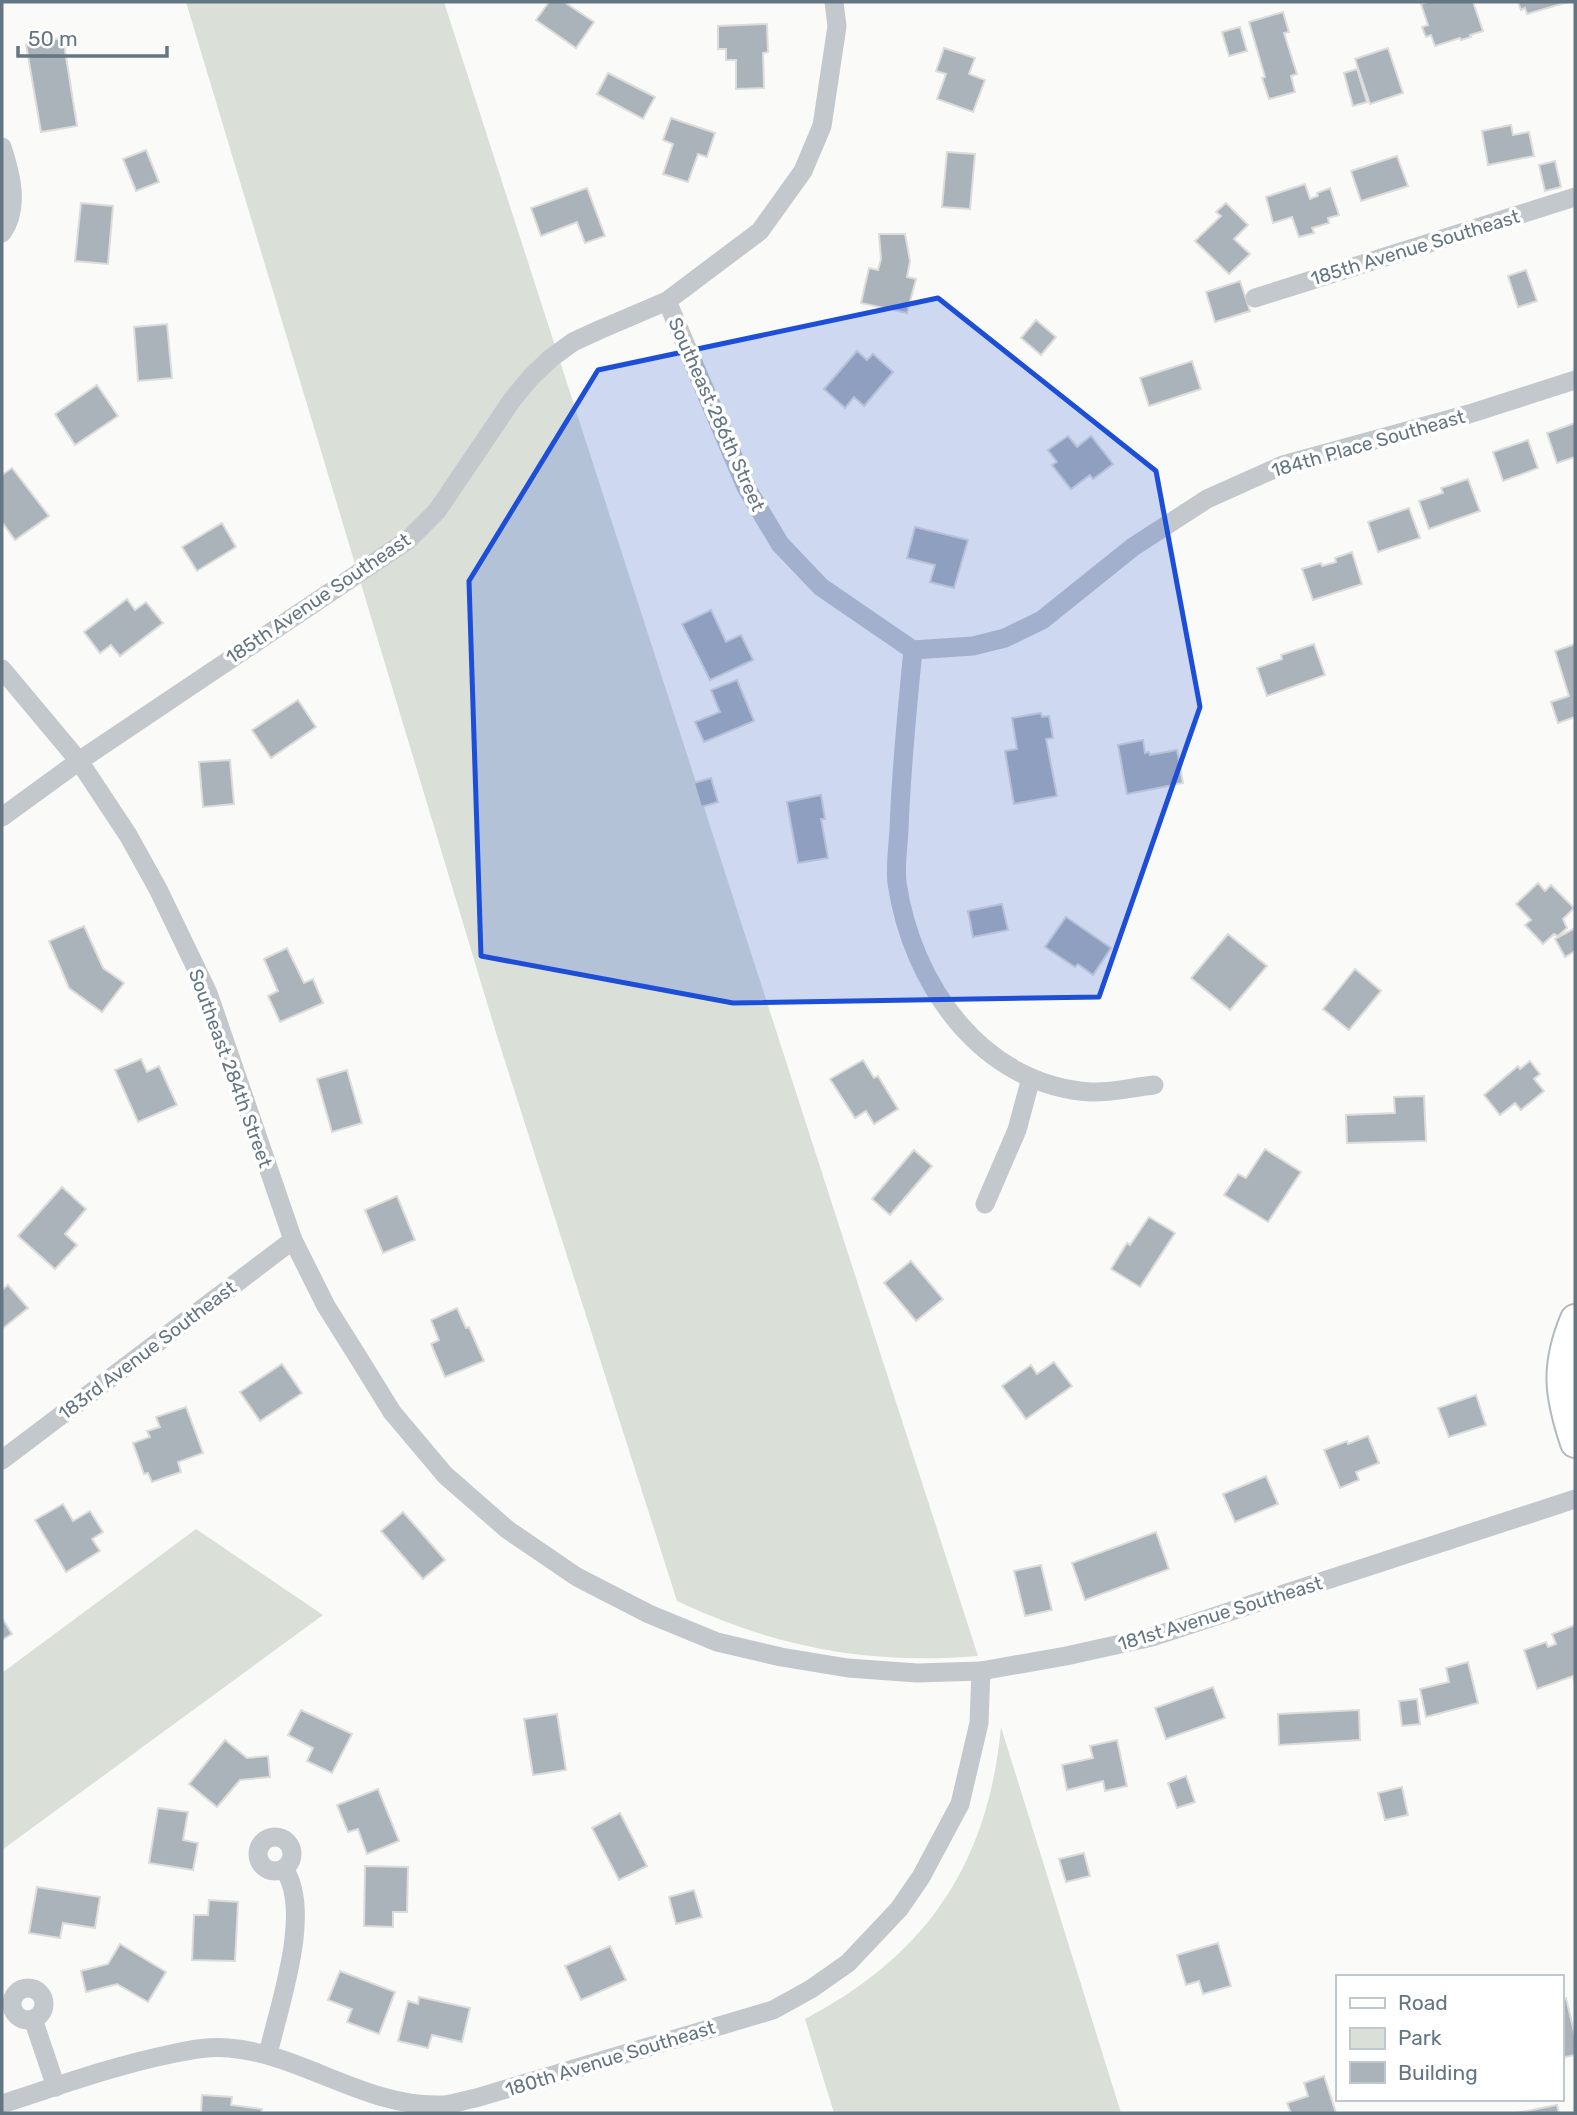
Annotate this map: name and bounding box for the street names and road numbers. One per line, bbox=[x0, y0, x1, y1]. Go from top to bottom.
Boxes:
street label: 185th Avenue Southeast bbox=[1308, 205, 1523, 290]
street label: Southeast 286th Street bbox=[663, 314, 770, 515]
street label: 184th Place Southeast bbox=[1269, 405, 1468, 482]
street label: 185th Avenue Southeast bbox=[222, 528, 415, 669]
street label: Southeast 284th Street bbox=[184, 966, 277, 1171]
street label: 183rd Avenue Southeast bbox=[54, 1276, 241, 1425]
street label: 181st Avenue Southeast bbox=[1115, 1571, 1326, 1655]
street label: 180th Avenue Southeast bbox=[503, 2015, 718, 2101]

